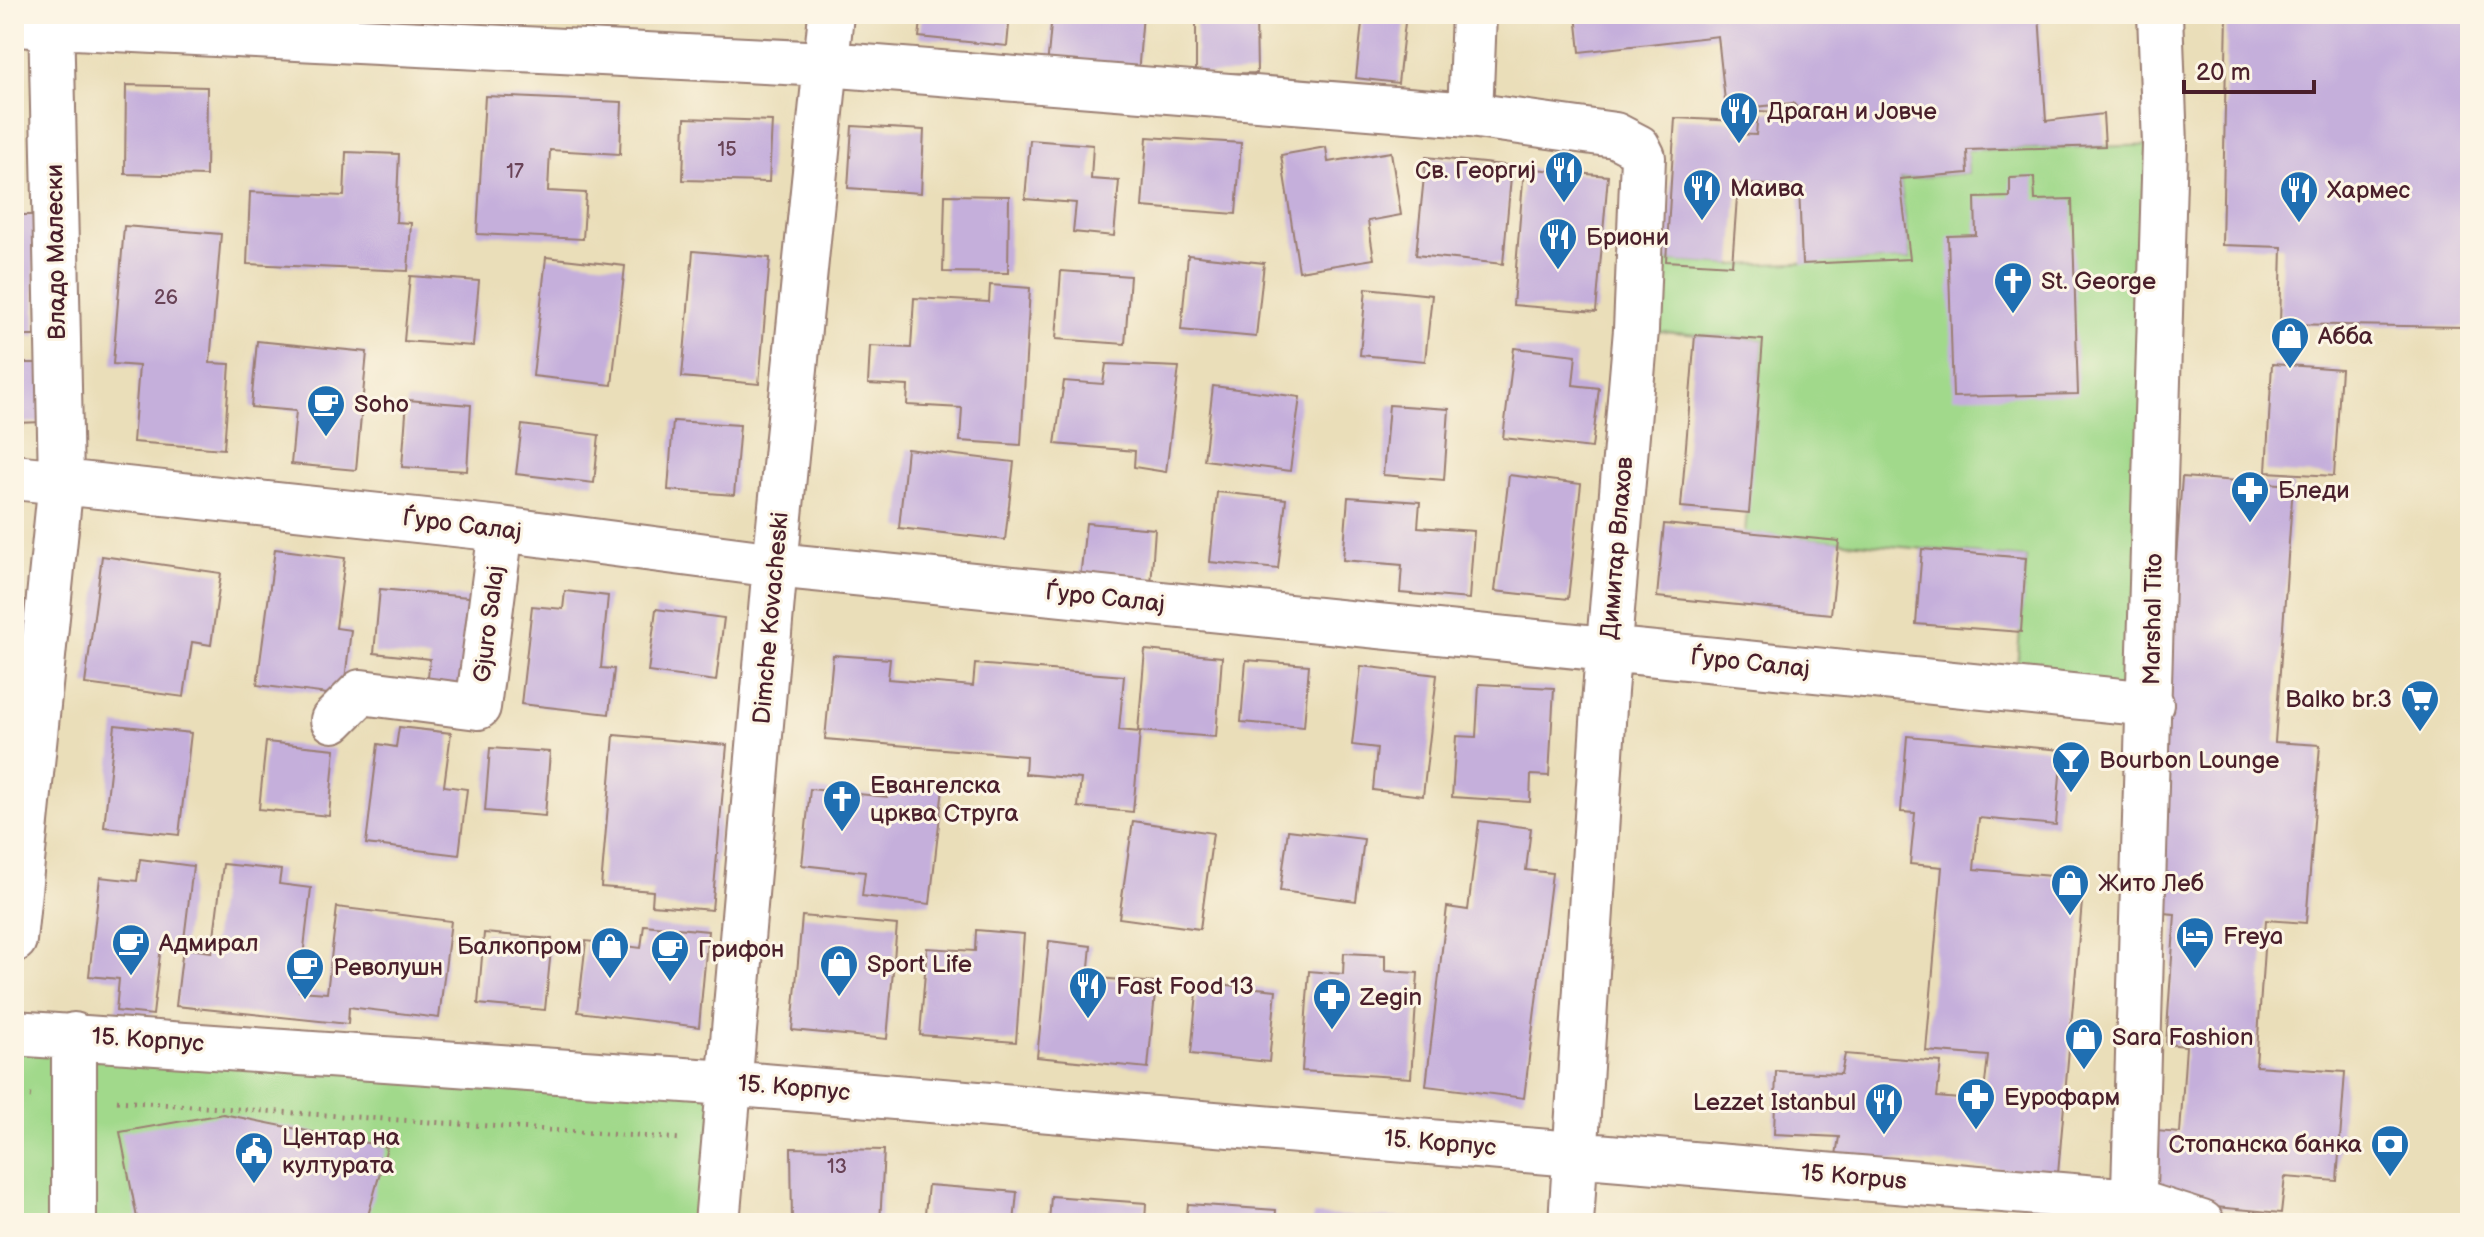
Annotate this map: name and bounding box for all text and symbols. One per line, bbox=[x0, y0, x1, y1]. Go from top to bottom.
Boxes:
scale bar bbox=[2184, 44, 2314, 94]
text: 20 m bbox=[2196, 58, 2251, 87]
restaurant icon: Драган и Јовче bbox=[1718, 90, 1760, 145]
place label: Драган и Јовче bbox=[1767, 97, 1937, 126]
house number: 15 bbox=[717, 138, 737, 162]
restaurant icon: Св. Георгиј bbox=[1543, 149, 1585, 204]
place label: Св. Георгиј bbox=[1415, 156, 1536, 185]
house number: 17 bbox=[506, 160, 524, 184]
street label: Владо Малески bbox=[40, 164, 72, 340]
restaurant icon: Маива bbox=[1681, 167, 1723, 222]
restaurant icon: Хармес bbox=[2278, 169, 2320, 224]
place label: Маива bbox=[1730, 174, 1804, 203]
place label: Хармес bbox=[2327, 176, 2410, 205]
restaurant icon: Бриони bbox=[1537, 216, 1579, 271]
place label: Бриони bbox=[1586, 223, 1669, 252]
church icon: St. George bbox=[1992, 260, 2034, 315]
place label: St. George bbox=[2041, 267, 2156, 296]
house number: 26 bbox=[154, 286, 178, 310]
shop icon: Абба bbox=[2269, 315, 2311, 370]
place label: Абба bbox=[2317, 322, 2373, 351]
cafe icon: Soho bbox=[305, 383, 347, 438]
place label: Soho bbox=[354, 390, 409, 419]
street label: Димитар Влахов bbox=[1595, 455, 1639, 641]
pharmacy icon: Бледи bbox=[2229, 469, 2271, 524]
place label: Бледи bbox=[2278, 476, 2350, 505]
street label: Ѓуро Салај bbox=[401, 502, 524, 547]
street label: Dimche Kovacheski bbox=[747, 511, 795, 725]
street label: Marshal Tito bbox=[2137, 553, 2169, 685]
street label: Gjuro Salaj bbox=[467, 564, 511, 684]
street label: Ѓуро Салај bbox=[1044, 576, 1166, 619]
street label: Ѓуро Салај bbox=[1689, 641, 1811, 684]
supermarket icon: Balko br.3 bbox=[2399, 678, 2441, 733]
place label: Balko br.3 bbox=[2285, 685, 2392, 714]
bar icon: Bourbon Lounge bbox=[2050, 739, 2092, 794]
place label: Bourbon Lounge bbox=[2099, 746, 2280, 775]
place label: Евангелска црква Струга bbox=[870, 771, 1019, 828]
church icon: Евангелска црква Струга bbox=[821, 778, 863, 833]
shop icon: Жито Леб bbox=[2049, 862, 2091, 917]
place label: Жито Леб bbox=[2098, 869, 2204, 898]
hotel icon: Freya bbox=[2174, 915, 2216, 970]
cafe icon: Адмирал bbox=[110, 922, 152, 977]
place label: Freya bbox=[2223, 922, 2283, 951]
shop icon: Балкопром bbox=[589, 925, 631, 980]
cafe icon: Грифон bbox=[649, 928, 691, 983]
place label: Адмирал bbox=[158, 929, 259, 958]
place label: Балкопром bbox=[457, 932, 582, 961]
place label: Грифон bbox=[698, 935, 784, 964]
shop icon: Sport Life bbox=[818, 943, 860, 998]
cafe icon: Револушн bbox=[284, 946, 326, 1001]
place label: Sport Life bbox=[867, 950, 972, 979]
place label: Револушн bbox=[333, 953, 443, 982]
restaurant icon: Fast Food 13 bbox=[1067, 965, 1109, 1020]
place label: Fast Food 13 bbox=[1116, 972, 1254, 1001]
pharmacy icon: Zegin bbox=[1311, 976, 1353, 1031]
place label: Zegin bbox=[1359, 983, 1422, 1012]
shop icon: Sara Fashion bbox=[2063, 1016, 2105, 1071]
street label: 15. Корпус bbox=[91, 1022, 205, 1058]
place label: Sara Fashion bbox=[2112, 1023, 2253, 1052]
street label: 15. Корпус bbox=[737, 1069, 852, 1107]
pharmacy icon: Еурофарм bbox=[1955, 1076, 1997, 1131]
restaurant icon: Lezzet Istanbul bbox=[1863, 1081, 1905, 1136]
place label: Еурофарм bbox=[2004, 1083, 2120, 1112]
place label: Lezzet Istanbul bbox=[1693, 1088, 1856, 1117]
place label: Центар на културата bbox=[282, 1123, 400, 1180]
bank icon: Стопанска банка bbox=[2369, 1123, 2411, 1178]
street label: 15. Корпус bbox=[1383, 1124, 1498, 1162]
public building icon: Центар на културата bbox=[233, 1130, 275, 1185]
place label: Стопанска банка bbox=[2169, 1130, 2362, 1159]
house number: 13 bbox=[827, 1155, 847, 1179]
street label: 15 Korpus bbox=[1800, 1158, 1908, 1196]

